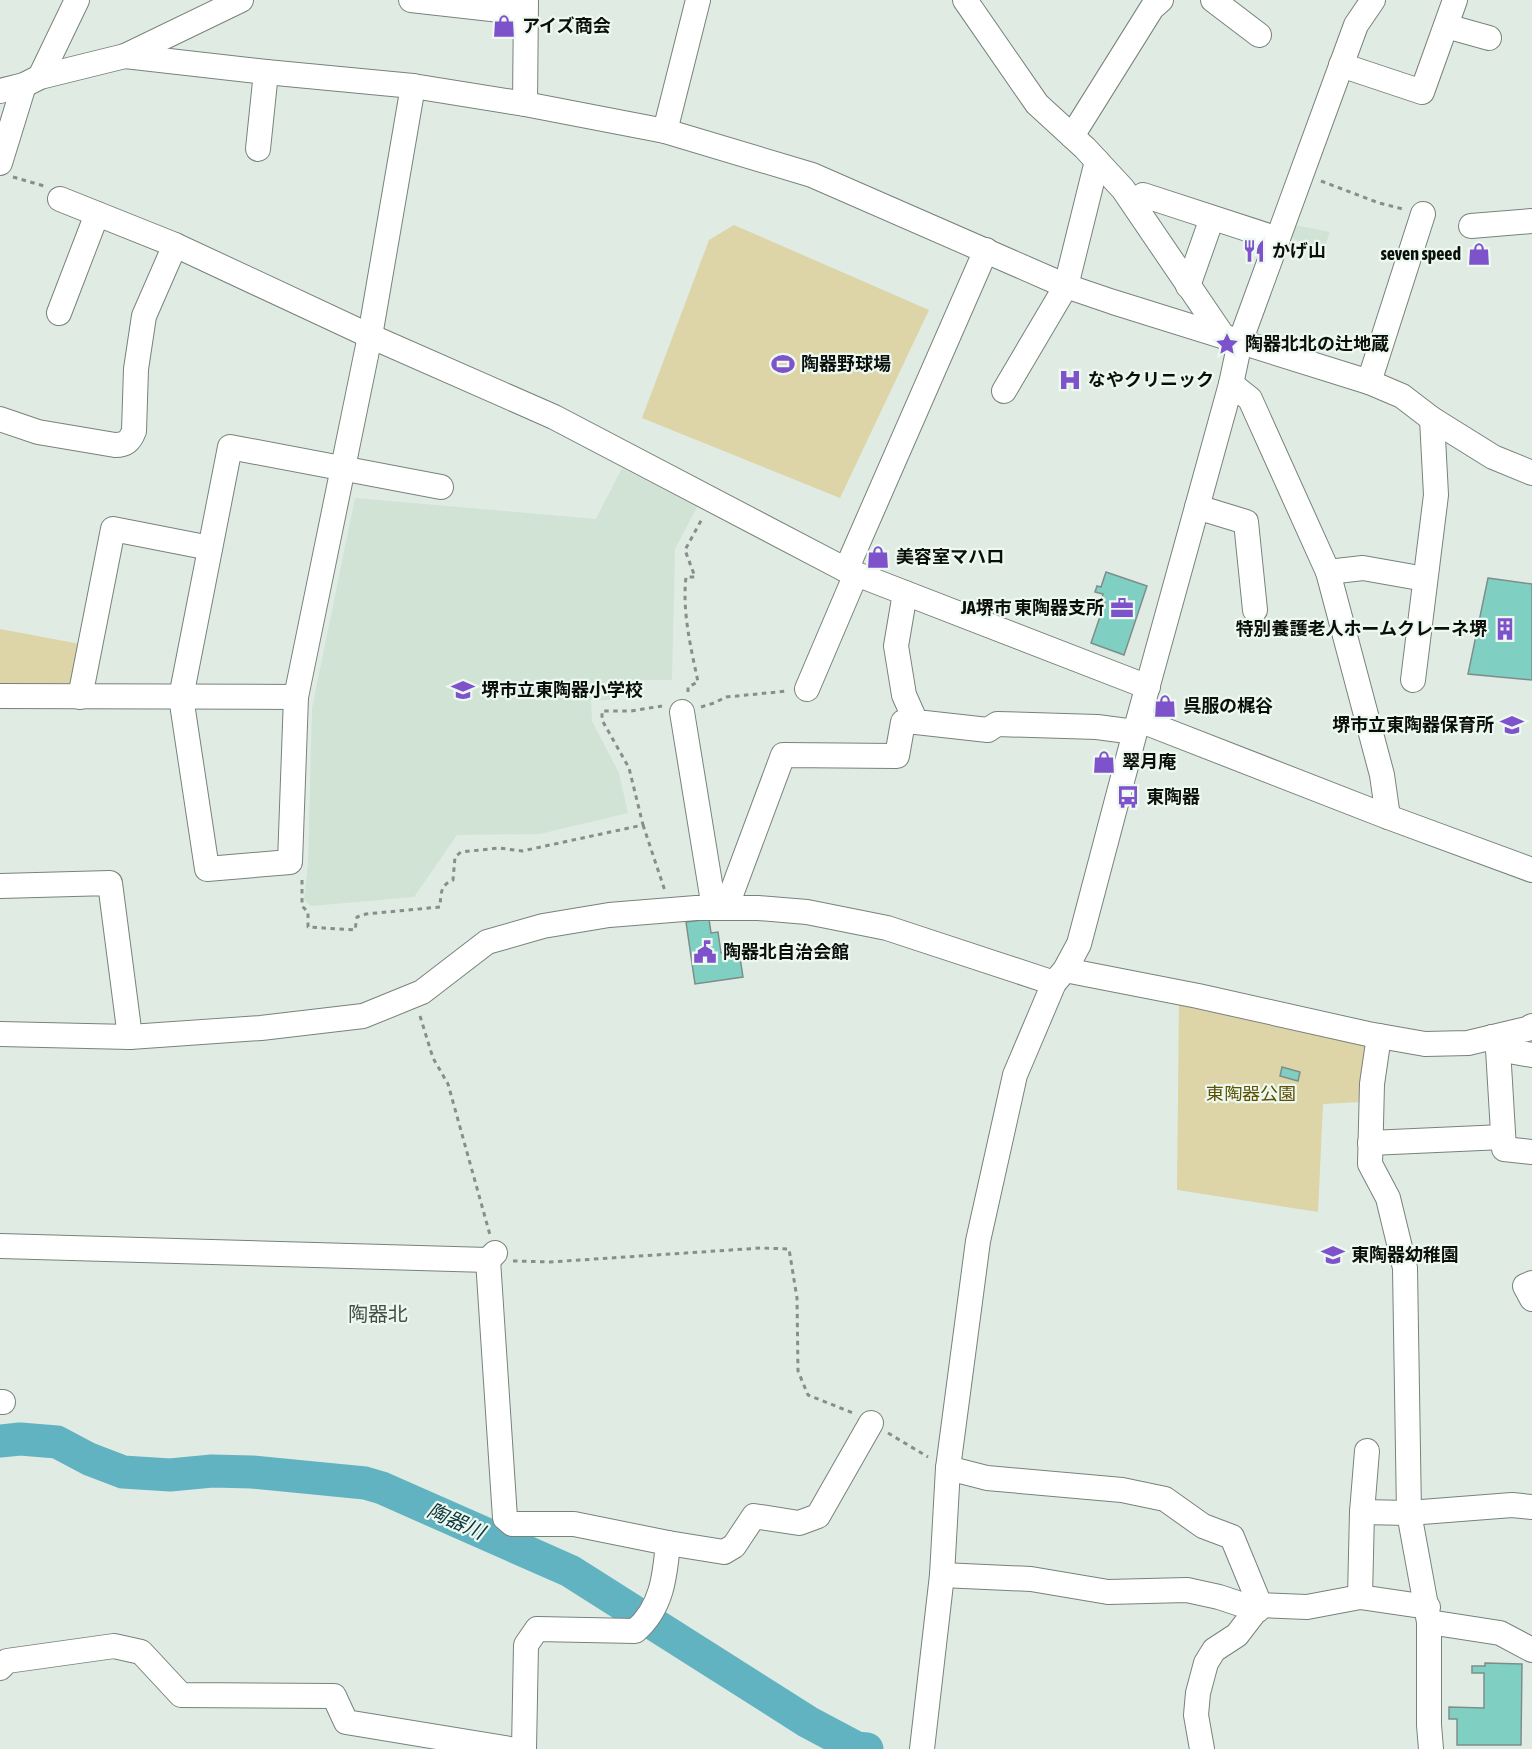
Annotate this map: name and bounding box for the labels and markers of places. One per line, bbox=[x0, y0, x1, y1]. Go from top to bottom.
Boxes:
shop icon: アイズ商会 bbox=[491, 13, 517, 39]
place label: アイズ商会 bbox=[522, 15, 611, 36]
restaurant icon: かげ山 bbox=[1241, 238, 1267, 264]
place label: かげ山 bbox=[1272, 240, 1326, 261]
shop icon: seven speed bbox=[1466, 241, 1492, 267]
place label: seven speed bbox=[1380, 243, 1461, 264]
place icon: 陶器北北の辻地蔵 bbox=[1214, 331, 1240, 357]
place label: 陶器北北の辻地蔵 bbox=[1245, 333, 1389, 354]
sports icon: 陶器野球場 bbox=[770, 351, 796, 377]
place label: 陶器野球場 bbox=[801, 353, 891, 374]
hospital icon: なやクリニック bbox=[1057, 367, 1083, 393]
place label: なやクリニック bbox=[1088, 369, 1214, 390]
shop icon: 美容室マハロ bbox=[865, 544, 891, 570]
place label: 美容室マハロ bbox=[896, 546, 1004, 567]
office icon: JA堺市 東陶器支所 bbox=[1109, 595, 1135, 621]
place label: JA堺市 東陶器支所 bbox=[960, 597, 1104, 618]
building icon: 特別養護老人ホームクレーネ堺 bbox=[1492, 616, 1518, 642]
place label: 特別養護老人ホームクレーネ堺 bbox=[1236, 618, 1488, 639]
school or university icon: 堺市立東陶器小学校 bbox=[450, 677, 476, 703]
place label: 堺市立東陶器小学校 bbox=[481, 679, 643, 700]
shop icon: 呉服の梶谷 bbox=[1152, 693, 1178, 719]
place label: 呉服の梶谷 bbox=[1183, 695, 1273, 716]
school or university icon: 堺市立東陶器保育所 bbox=[1499, 712, 1525, 738]
place label: 堺市立東陶器保育所 bbox=[1332, 714, 1494, 735]
shop icon: 翠月庵 bbox=[1091, 749, 1117, 775]
place label: 翠月庵 bbox=[1122, 751, 1176, 772]
bus stop icon: 東陶器 bbox=[1115, 784, 1141, 810]
place label: 東陶器 bbox=[1146, 786, 1200, 807]
public building icon: 陶器北自治会館 bbox=[692, 939, 718, 965]
place label: 陶器北自治会館 bbox=[723, 941, 849, 962]
school or university icon: 東陶器幼稚園 bbox=[1320, 1242, 1346, 1268]
place label: 東陶器幼稚園 bbox=[1351, 1244, 1459, 1265]

